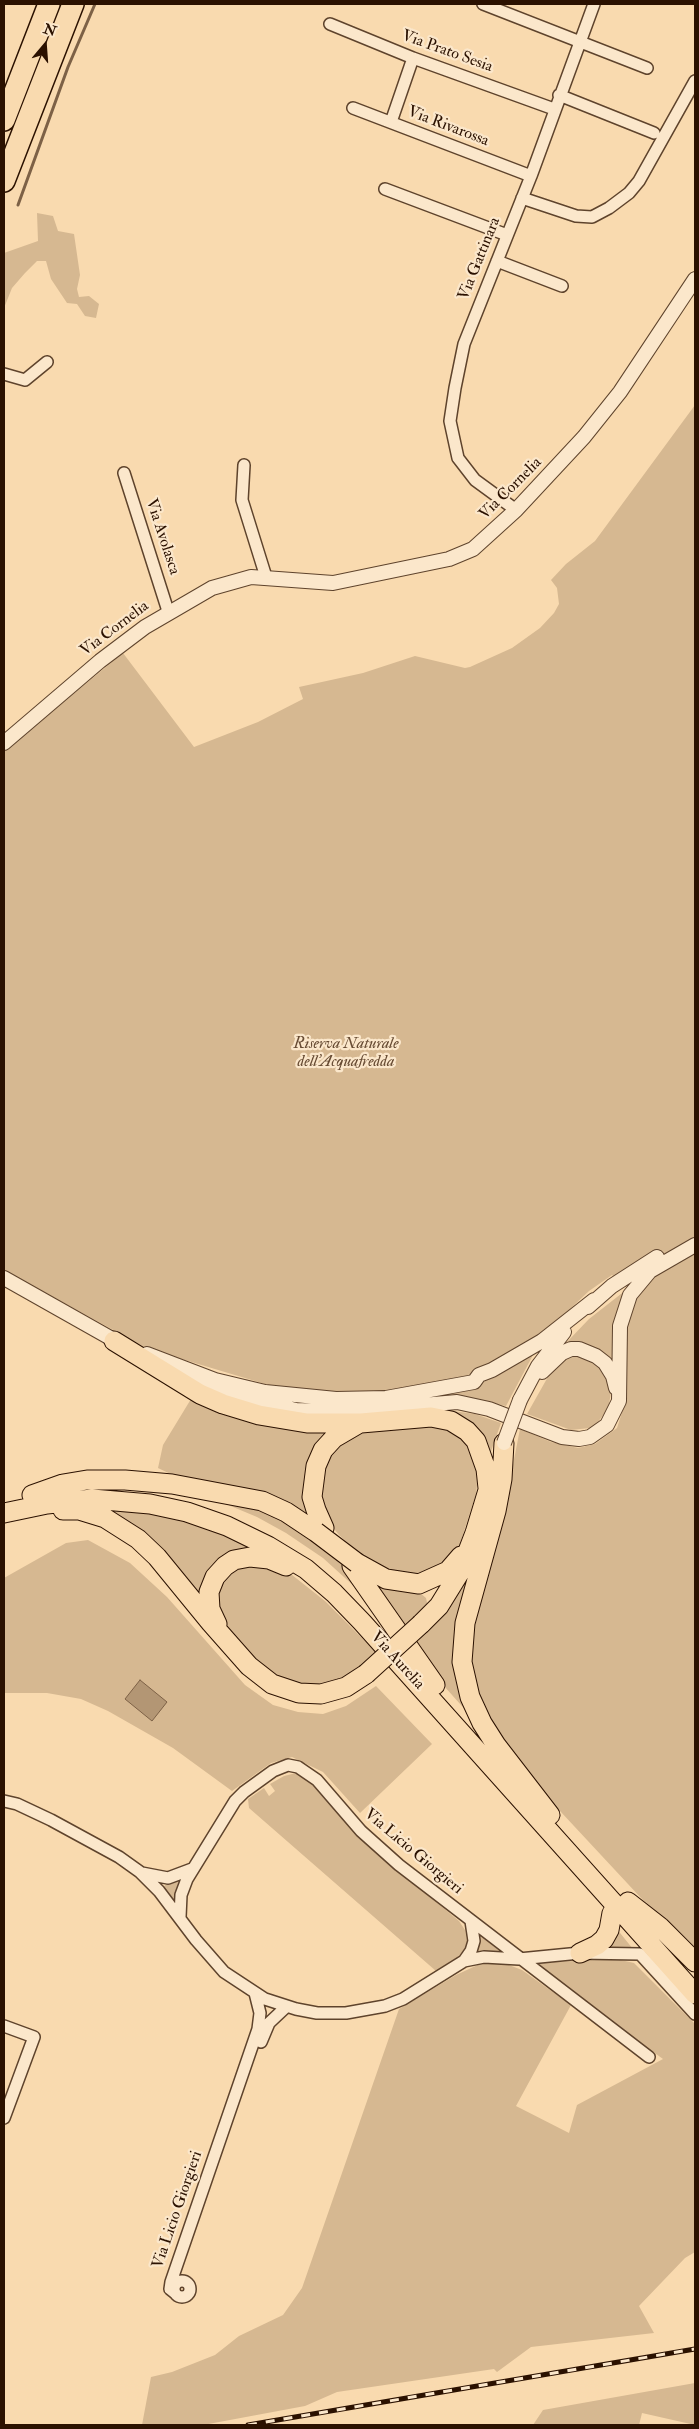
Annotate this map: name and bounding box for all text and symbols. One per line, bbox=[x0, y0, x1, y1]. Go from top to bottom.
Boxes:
north arrow bbox=[20, 20, 70, 70]
text: N bbox=[41, 20, 58, 40]
street label: Via Prato Sesia bbox=[399, 27, 495, 77]
street label: Via Rivarossa bbox=[405, 103, 491, 151]
street label: Via Gattinara bbox=[455, 215, 505, 303]
street label: Via Cornelia bbox=[476, 454, 546, 524]
street label: Via Avolasca bbox=[141, 497, 183, 577]
street label: Via Cornelia bbox=[77, 597, 153, 661]
park label: Riserva Naturale dell'Acquafredda bbox=[294, 1035, 398, 1073]
street label: Via Aurelia bbox=[366, 1628, 428, 1694]
street label: Via Licio Giorgieri bbox=[360, 1805, 466, 1899]
street label: Via Licio Giorgieri bbox=[149, 2149, 207, 2271]

